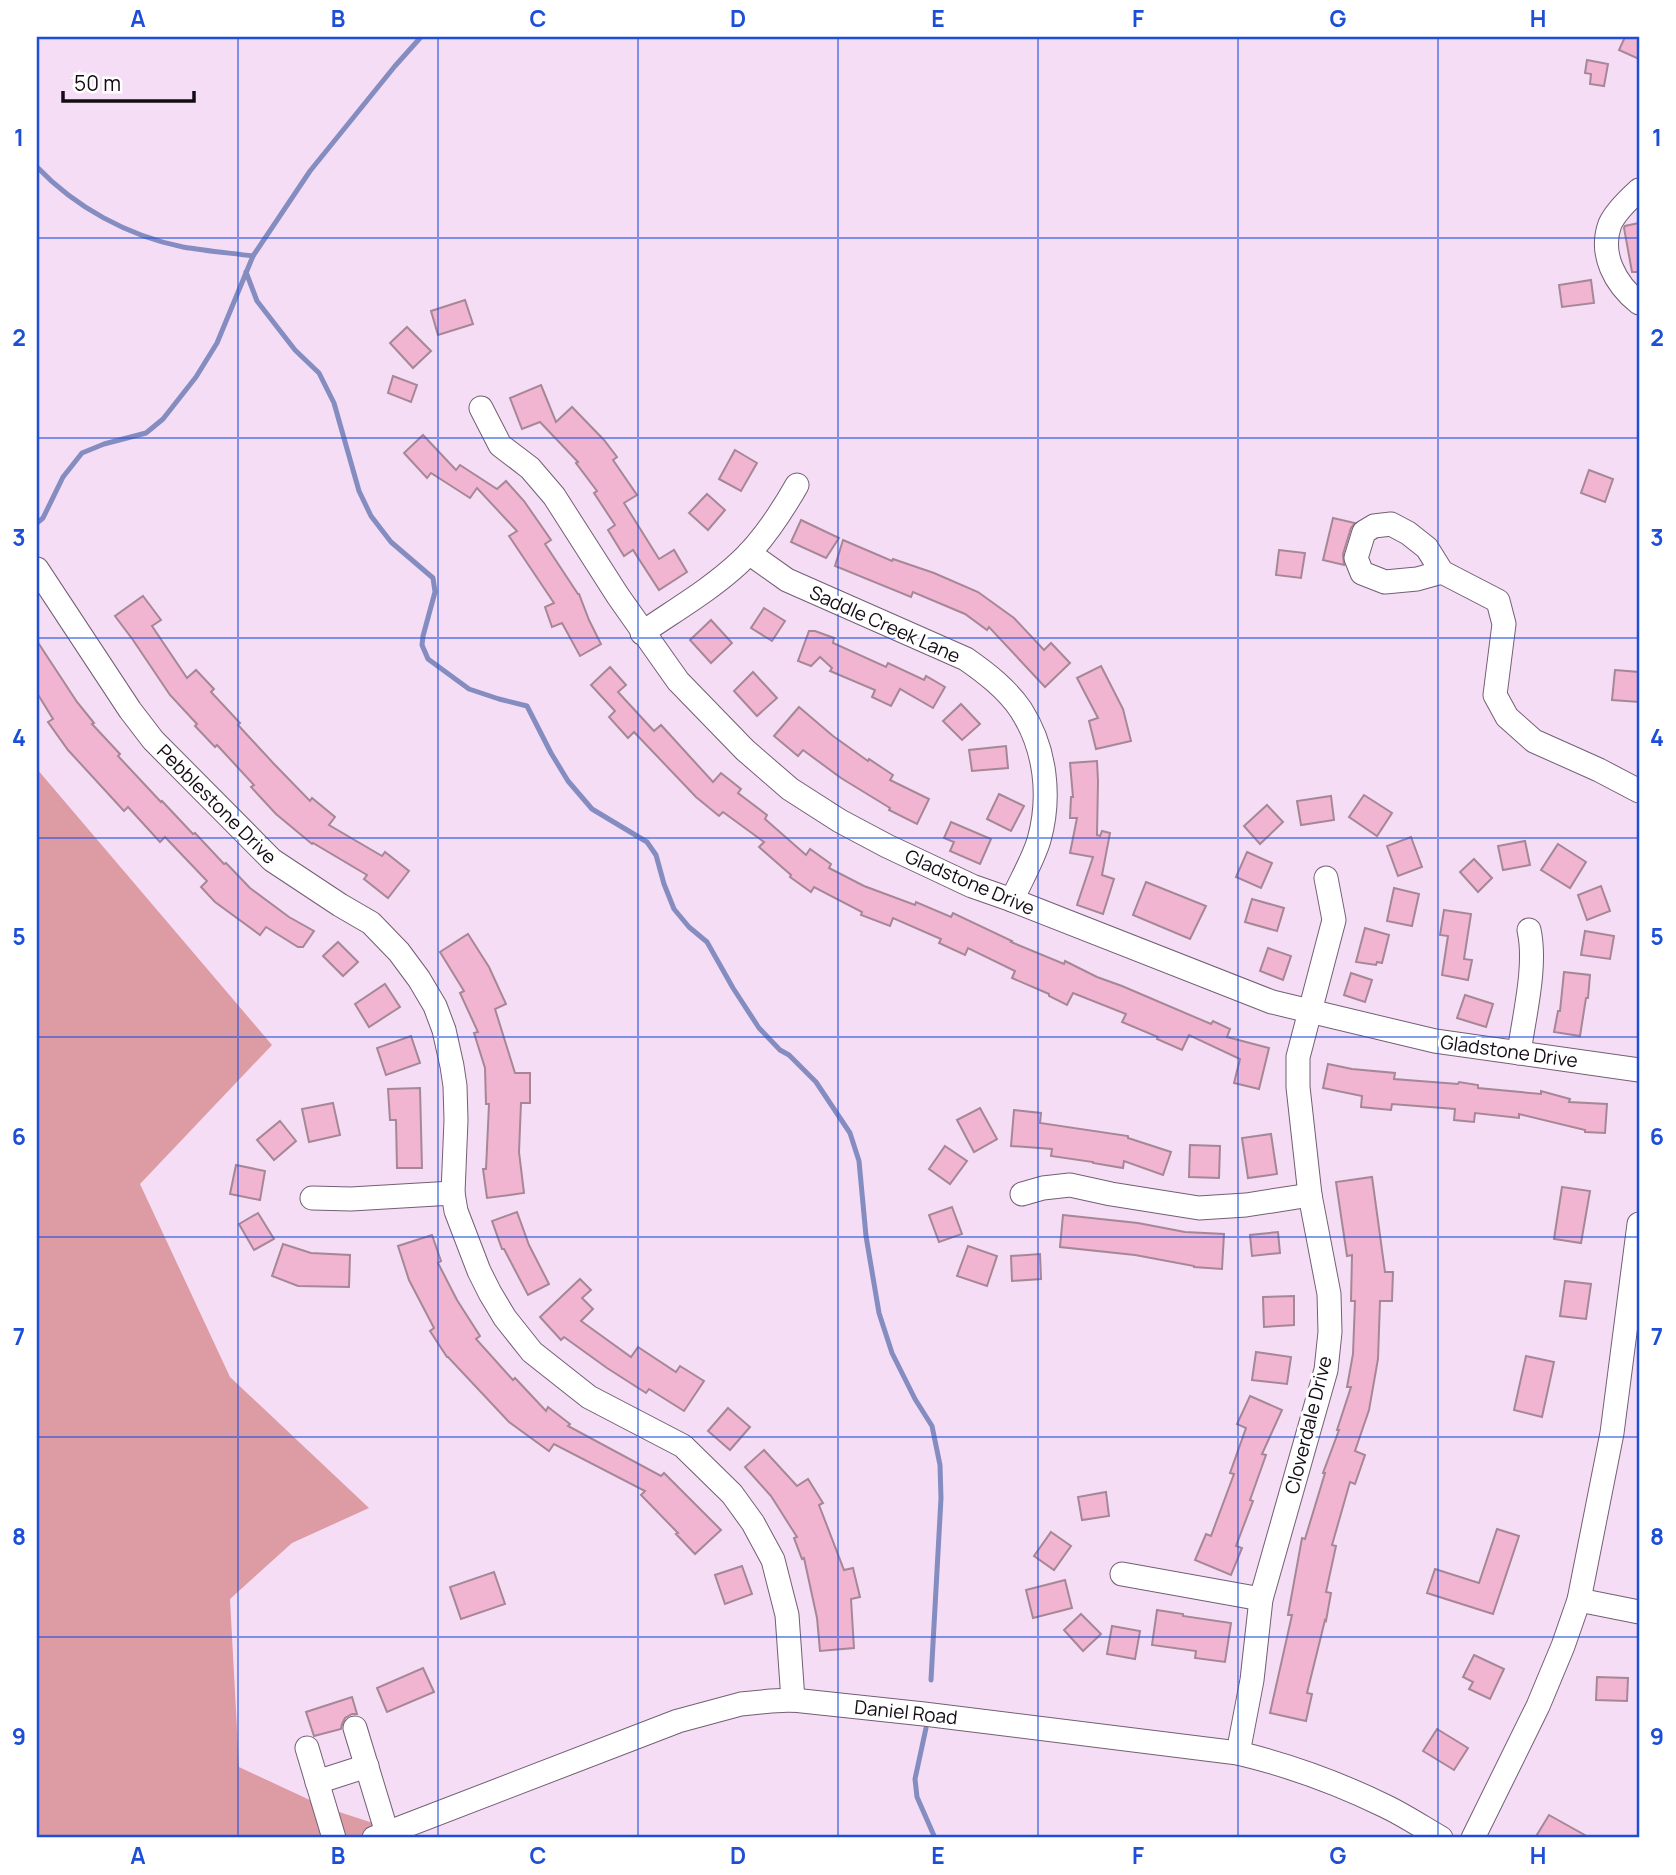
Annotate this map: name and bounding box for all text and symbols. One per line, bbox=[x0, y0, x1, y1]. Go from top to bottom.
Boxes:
text: A bbox=[130, 2, 146, 34]
text: B bbox=[331, 2, 345, 34]
text: C bbox=[530, 2, 547, 34]
text: D bbox=[730, 2, 746, 34]
text: E bbox=[931, 2, 945, 34]
text: F bbox=[1132, 2, 1144, 34]
text: G bbox=[1330, 2, 1347, 34]
text: H bbox=[1530, 2, 1546, 34]
scale bar bbox=[63, 60, 194, 104]
text: 50 m bbox=[74, 69, 121, 97]
text: 1 bbox=[14, 121, 24, 153]
text: 1 bbox=[1652, 121, 1662, 153]
text: 2 bbox=[12, 321, 26, 353]
text: 2 bbox=[1650, 321, 1664, 353]
text: 3 bbox=[12, 521, 26, 553]
text: 3 bbox=[1650, 521, 1664, 553]
street label: Saddle Creek Lane bbox=[806, 579, 964, 669]
text: 4 bbox=[12, 721, 26, 753]
text: 4 bbox=[1650, 721, 1664, 753]
street label: Pebblestone Drive bbox=[151, 738, 283, 870]
street label: Gladstone Drive bbox=[901, 843, 1039, 921]
text: 5 bbox=[12, 920, 26, 952]
text: 5 bbox=[1650, 920, 1664, 952]
street label: Gladstone Drive bbox=[1439, 1028, 1579, 1074]
text: 6 bbox=[12, 1120, 26, 1152]
text: 6 bbox=[1650, 1120, 1664, 1152]
text: 7 bbox=[13, 1320, 25, 1352]
text: 7 bbox=[1651, 1320, 1663, 1352]
street label: Cloverdale Drive bbox=[1278, 1353, 1338, 1497]
text: 8 bbox=[12, 1520, 26, 1552]
text: 8 bbox=[1650, 1520, 1664, 1552]
street label: Daniel Road bbox=[853, 1694, 959, 1730]
text: 9 bbox=[12, 1720, 26, 1752]
text: 9 bbox=[1650, 1720, 1664, 1752]
text: A bbox=[130, 1839, 146, 1871]
text: B bbox=[331, 1839, 345, 1871]
text: C bbox=[530, 1839, 547, 1871]
text: D bbox=[730, 1839, 746, 1871]
text: E bbox=[931, 1839, 945, 1871]
text: F bbox=[1132, 1839, 1144, 1871]
text: G bbox=[1330, 1839, 1347, 1871]
text: H bbox=[1530, 1839, 1546, 1871]

